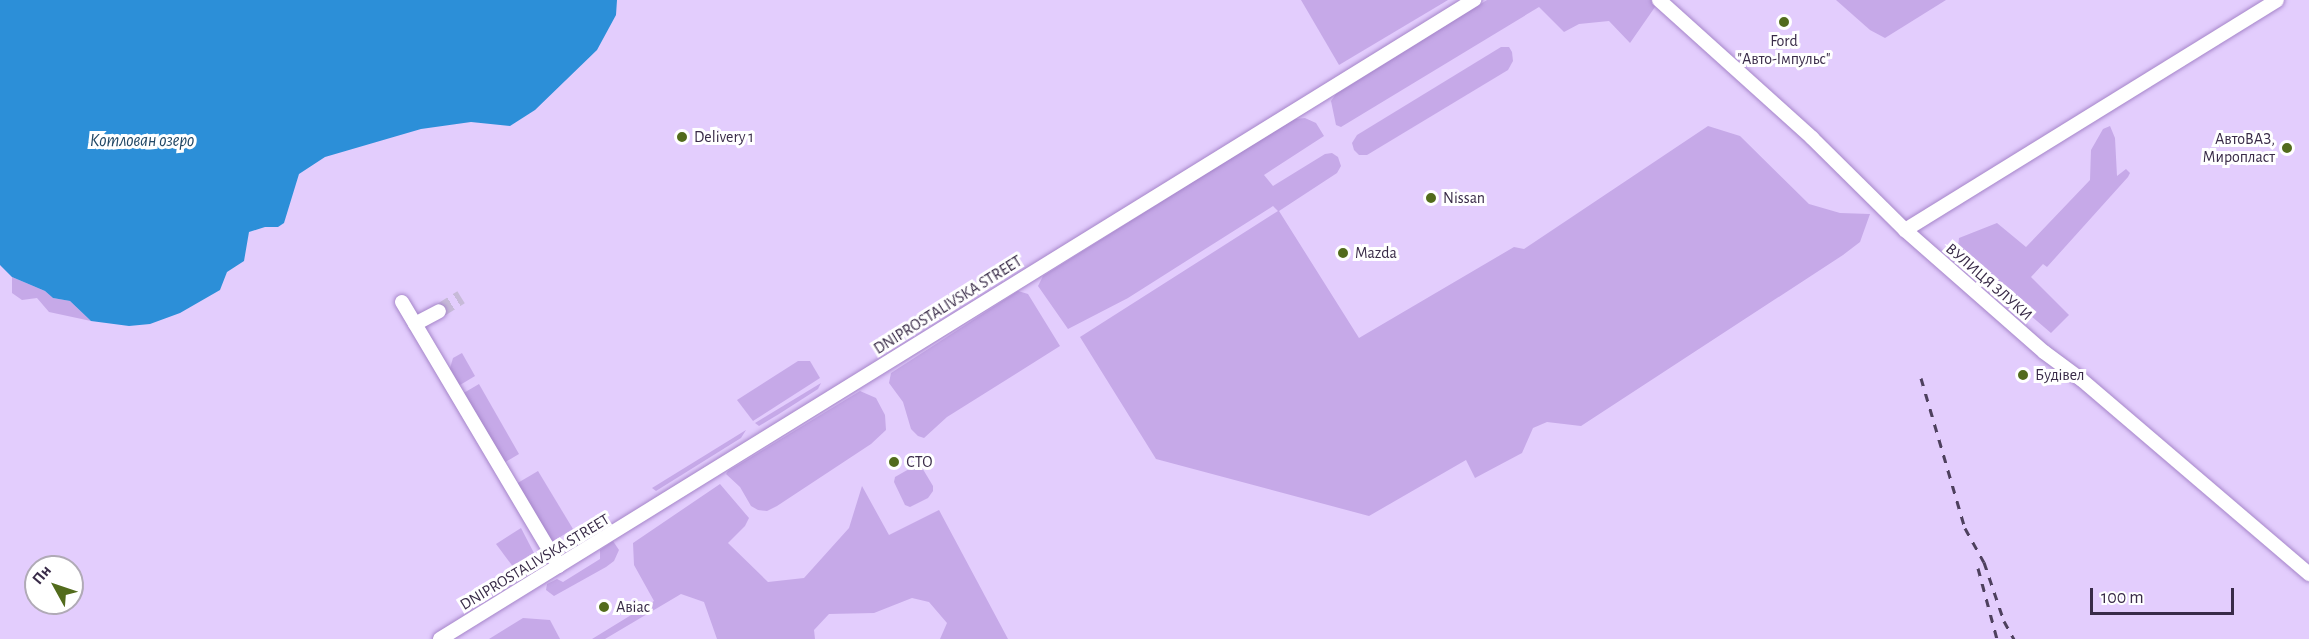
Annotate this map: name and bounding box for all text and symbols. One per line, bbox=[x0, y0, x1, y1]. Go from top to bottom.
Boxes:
marker: Ford "Авто-Імпульс" bbox=[1777, 15, 1791, 29]
place label: Ford "Авто-Імпульс" bbox=[1738, 31, 1830, 69]
place label: Delivery 1 bbox=[694, 127, 754, 147]
place label: АвтоВАЗ, Миропласт bbox=[2203, 129, 2275, 167]
water label: Котлован озеро bbox=[90, 130, 194, 152]
marker: Delivery 1 bbox=[675, 130, 689, 144]
marker: АвтоВАЗ, Миропласт bbox=[2280, 141, 2294, 155]
place label: Nissan bbox=[1443, 188, 1485, 208]
marker: Nissan bbox=[1424, 191, 1438, 205]
street label: ВУЛИЦЯ ЗЛУКИ bbox=[1942, 239, 2036, 325]
place label: Mazda bbox=[1355, 243, 1397, 263]
marker: Mazda bbox=[1336, 246, 1350, 260]
street label: DNIPROSTALIVSKA STREET bbox=[870, 252, 1026, 358]
place label: Будівел bbox=[2035, 365, 2085, 385]
marker: Будівел bbox=[2016, 368, 2030, 382]
place label: СТО bbox=[906, 452, 933, 472]
marker: СТО bbox=[887, 455, 901, 469]
street label: DNIPROSTALIVSKA STREET bbox=[457, 510, 613, 614]
north arrow bbox=[24, 555, 84, 615]
text: Пн bbox=[29, 562, 54, 587]
scale bar bbox=[2093, 576, 2237, 614]
text: 100 m bbox=[2101, 589, 2144, 607]
place label: Авіас bbox=[616, 597, 650, 617]
marker: Авіас bbox=[597, 600, 611, 614]

